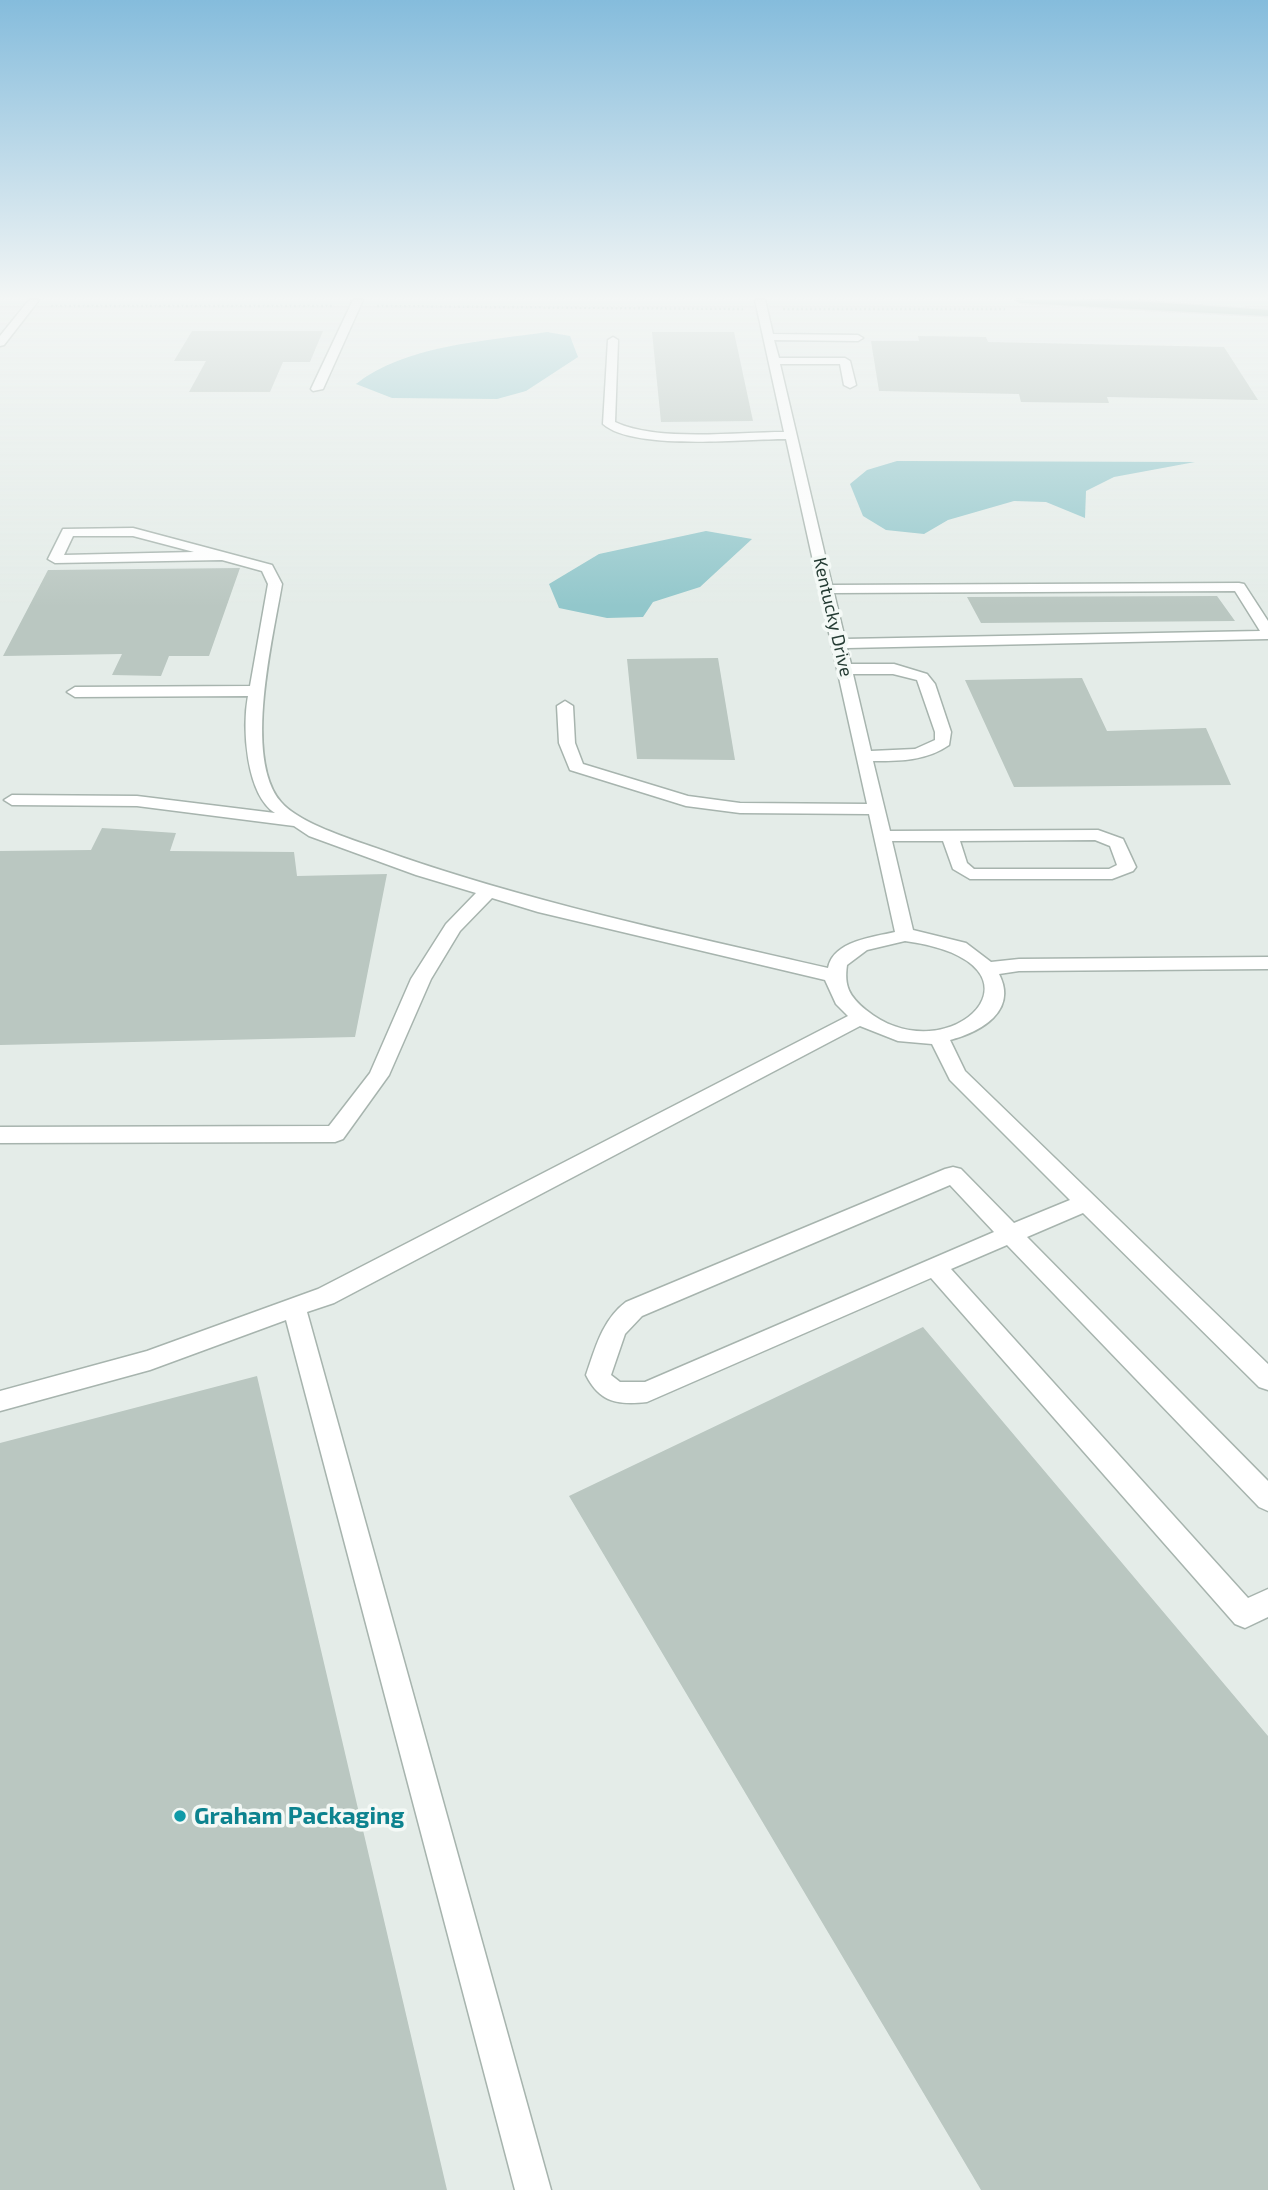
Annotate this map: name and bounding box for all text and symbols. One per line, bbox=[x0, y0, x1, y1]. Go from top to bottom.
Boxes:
street label: Kentucky Drive bbox=[809, 555, 857, 679]
place label: Graham Packaging bbox=[194, 1802, 404, 1830]
marker: Graham Packaging bbox=[172, 1808, 188, 1824]

